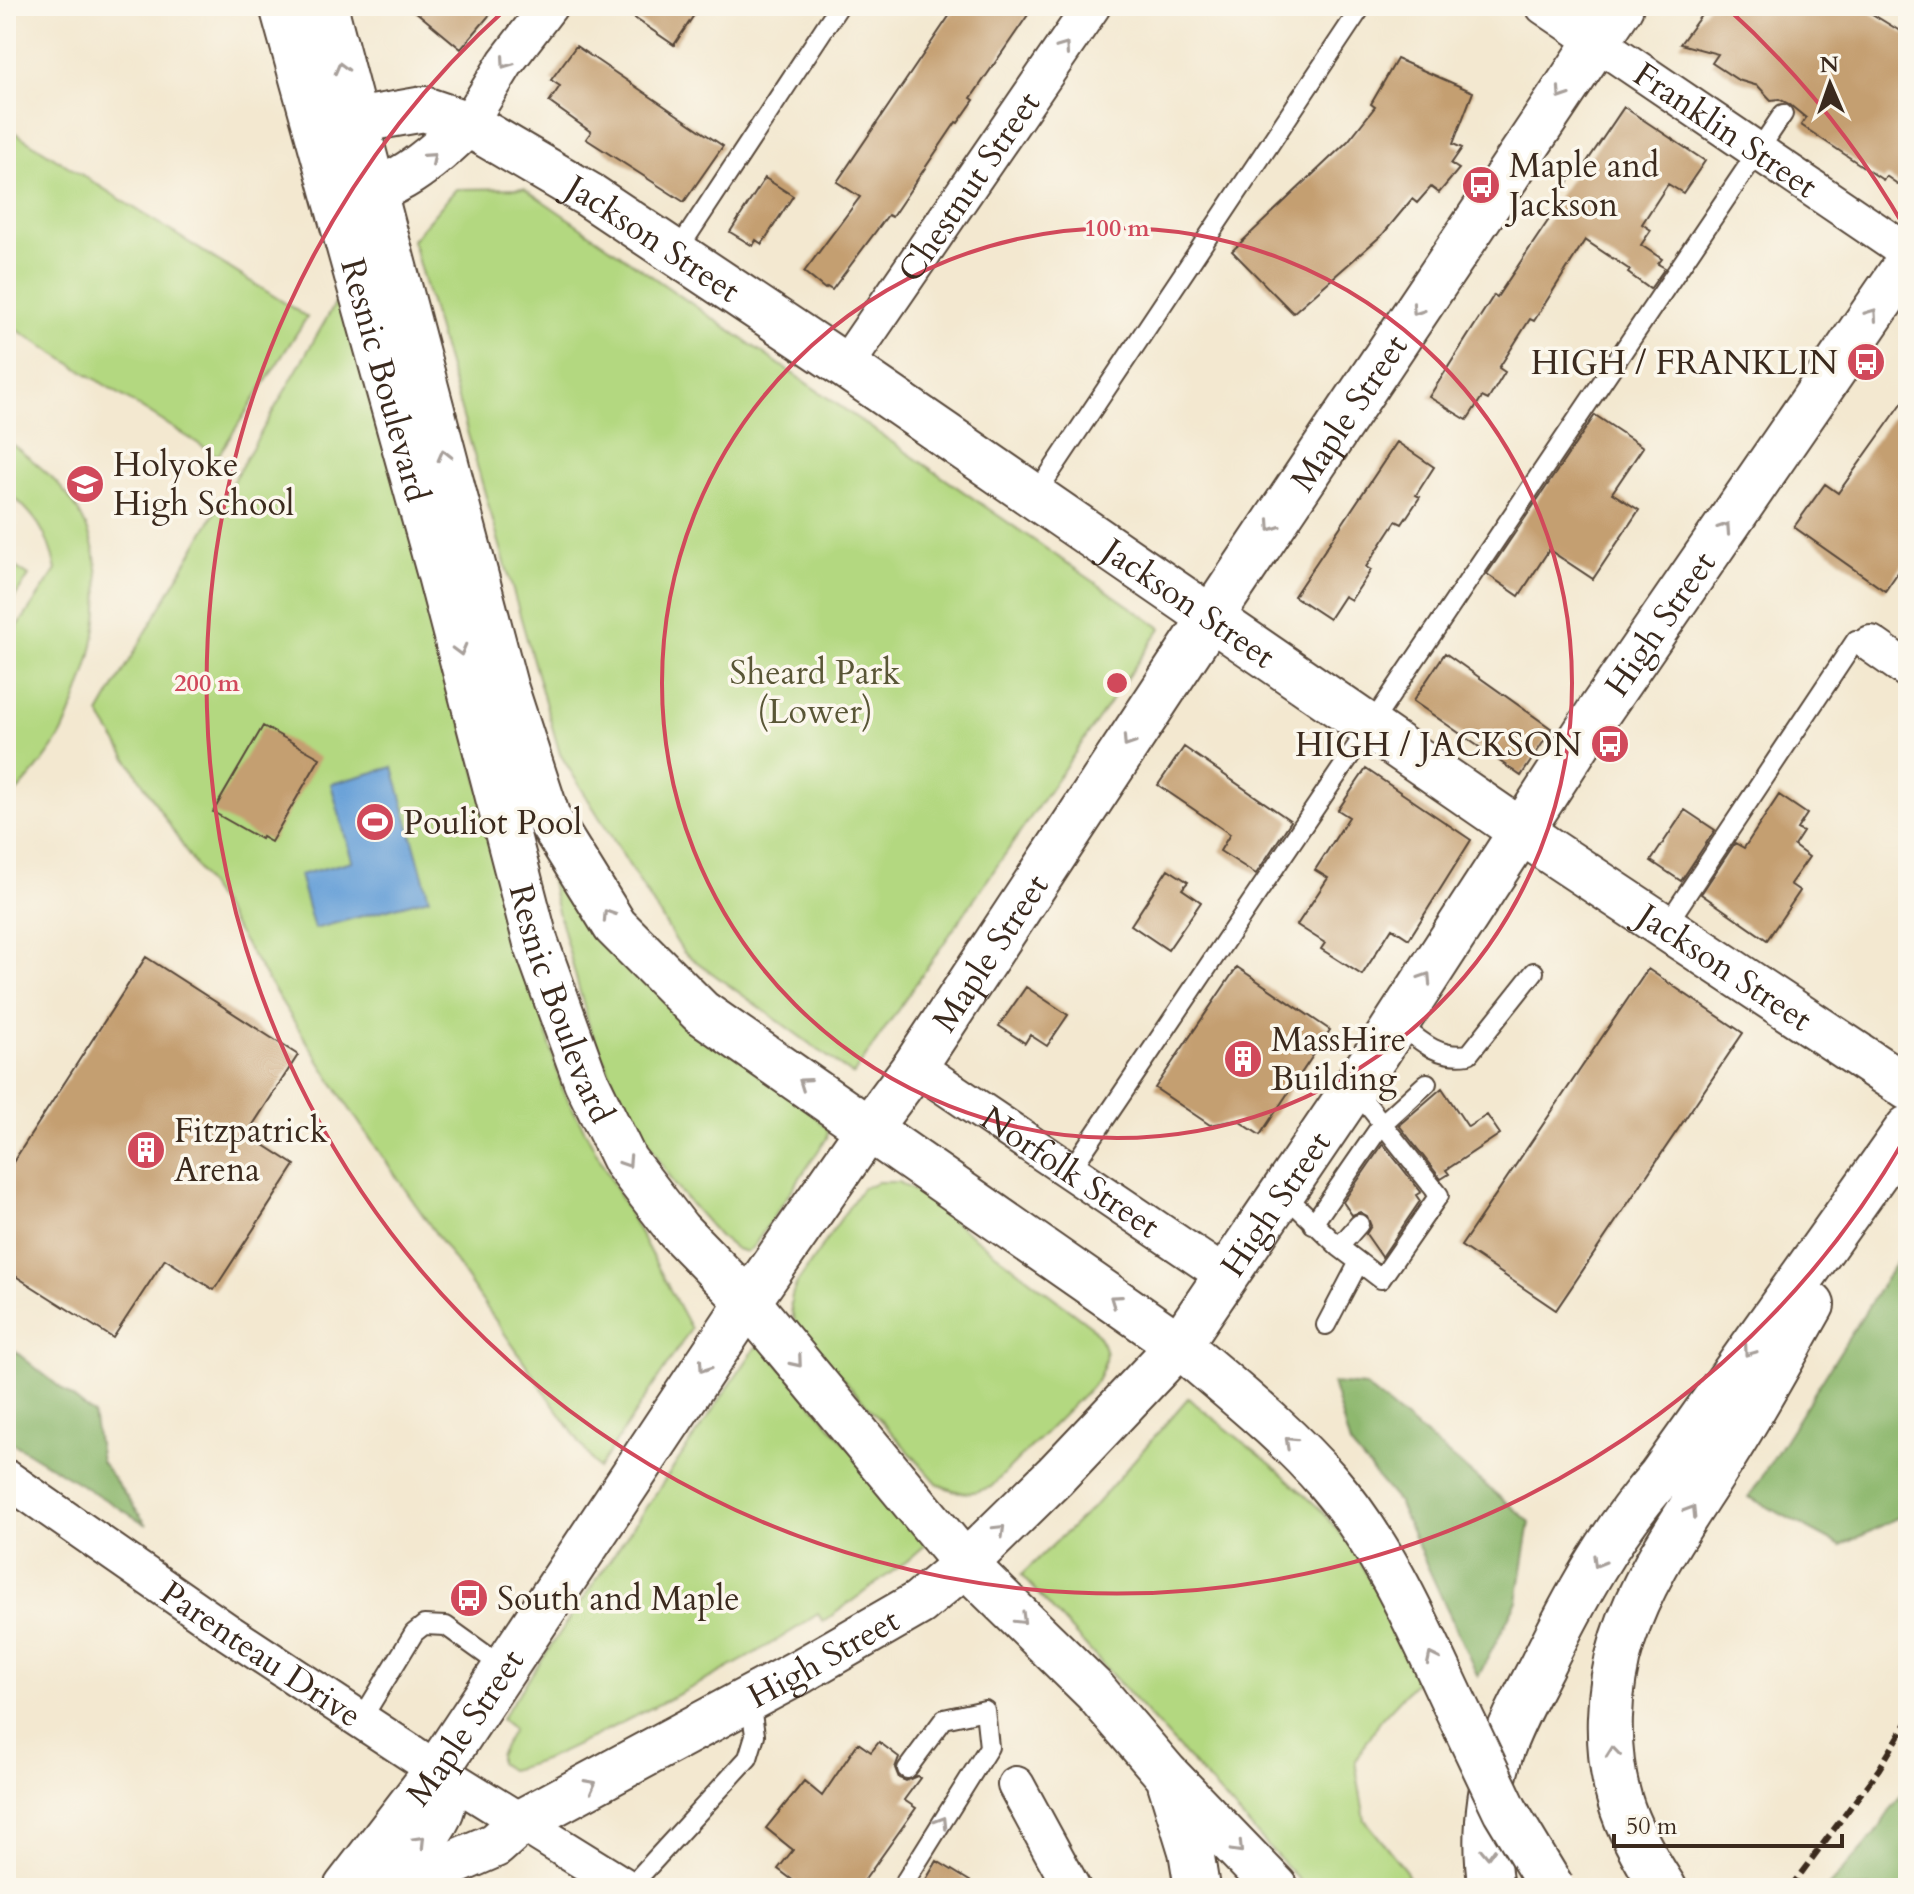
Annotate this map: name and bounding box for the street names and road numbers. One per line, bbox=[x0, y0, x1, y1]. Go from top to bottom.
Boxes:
street label: Franklin Street bbox=[1625, 52, 1827, 209]
street label: Chestnut Street bbox=[887, 82, 1051, 291]
street label: Jackson Street bbox=[553, 162, 749, 314]
street label: Resnic Boulevard bbox=[329, 253, 441, 507]
street label: Maple Street bbox=[1280, 326, 1418, 501]
street label: Jackson Street bbox=[1089, 525, 1284, 679]
street label: High Street bbox=[1594, 542, 1727, 706]
street label: Maple Street bbox=[922, 865, 1060, 1041]
street label: Resnic Boulevard bbox=[498, 879, 625, 1131]
street label: Jackson Street bbox=[1624, 891, 1821, 1042]
street label: Norfolk Street bbox=[972, 1095, 1169, 1249]
street label: High Street bbox=[1210, 1122, 1342, 1286]
street label: Parenteau Drive bbox=[151, 1570, 370, 1738]
street label: High Street bbox=[740, 1597, 908, 1719]
street label: Maple Street bbox=[396, 1640, 535, 1816]

